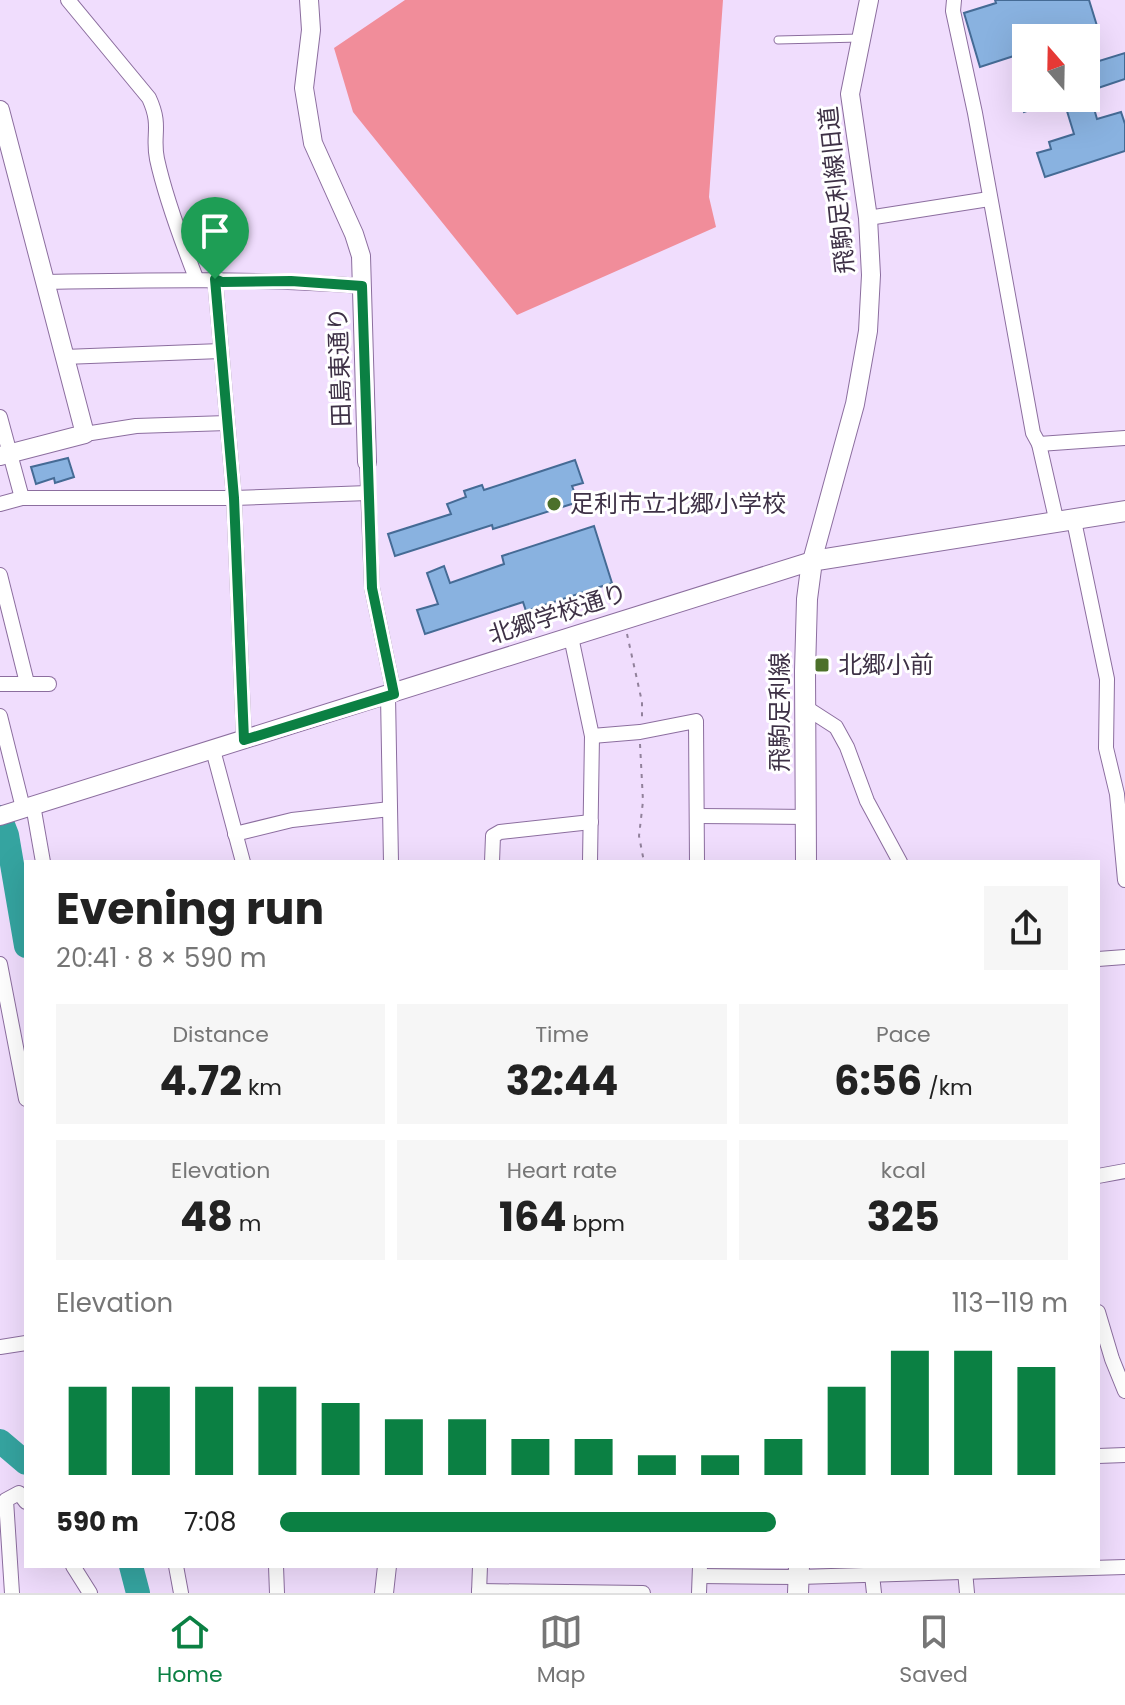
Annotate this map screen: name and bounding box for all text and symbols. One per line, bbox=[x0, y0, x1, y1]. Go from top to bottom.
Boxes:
north arrow bbox=[1012, 24, 1100, 112]
map controls bbox=[1012, 24, 1100, 112]
street label: 飛駒足利線旧道 bbox=[811, 105, 862, 275]
pin bbox=[181, 197, 249, 279]
icon: arrive bbox=[193, 209, 237, 253]
street label: 田島東通り bbox=[321, 306, 358, 428]
place label: 足利市立北郷小学校 bbox=[570, 487, 786, 520]
marker: 足利市立北郷小学校 bbox=[545, 495, 563, 513]
street label: 北郷学校通り bbox=[484, 576, 631, 651]
place label: 北郷小前 bbox=[838, 648, 934, 681]
street label: 飛駒足利線 bbox=[763, 652, 796, 772]
marker: 北郷小前 bbox=[813, 656, 831, 674]
text: Evening run bbox=[56, 878, 324, 939]
button: share bbox=[984, 886, 1068, 970]
text: 20:41 · 8 × 590 m bbox=[56, 940, 267, 976]
text: Distance bbox=[172, 1019, 269, 1050]
text: Time bbox=[535, 1019, 589, 1050]
text: Pace bbox=[876, 1019, 931, 1050]
text: 4.72 bbox=[159, 1053, 242, 1109]
text: 32:44 bbox=[506, 1053, 618, 1109]
text: 6:56 bbox=[834, 1053, 922, 1109]
text: km bbox=[242, 1072, 282, 1103]
text: /km bbox=[922, 1072, 973, 1103]
text: Elevation bbox=[171, 1155, 270, 1186]
text: Heart rate bbox=[507, 1155, 617, 1186]
text: kcal bbox=[881, 1155, 926, 1186]
text: 48 bbox=[180, 1189, 233, 1245]
text: 164 bbox=[499, 1189, 567, 1245]
text: 325 bbox=[867, 1189, 940, 1245]
text: m bbox=[233, 1208, 261, 1239]
text: bpm bbox=[567, 1208, 625, 1239]
text: Elevation bbox=[56, 1285, 173, 1321]
text: 113–119 m bbox=[952, 1285, 1068, 1321]
text: 590 m bbox=[56, 1504, 139, 1540]
text: 7:08 bbox=[184, 1504, 236, 1540]
tab: Home bbox=[157, 1610, 223, 1691]
tab: Map bbox=[537, 1610, 585, 1691]
tab: Saved bbox=[899, 1610, 968, 1691]

